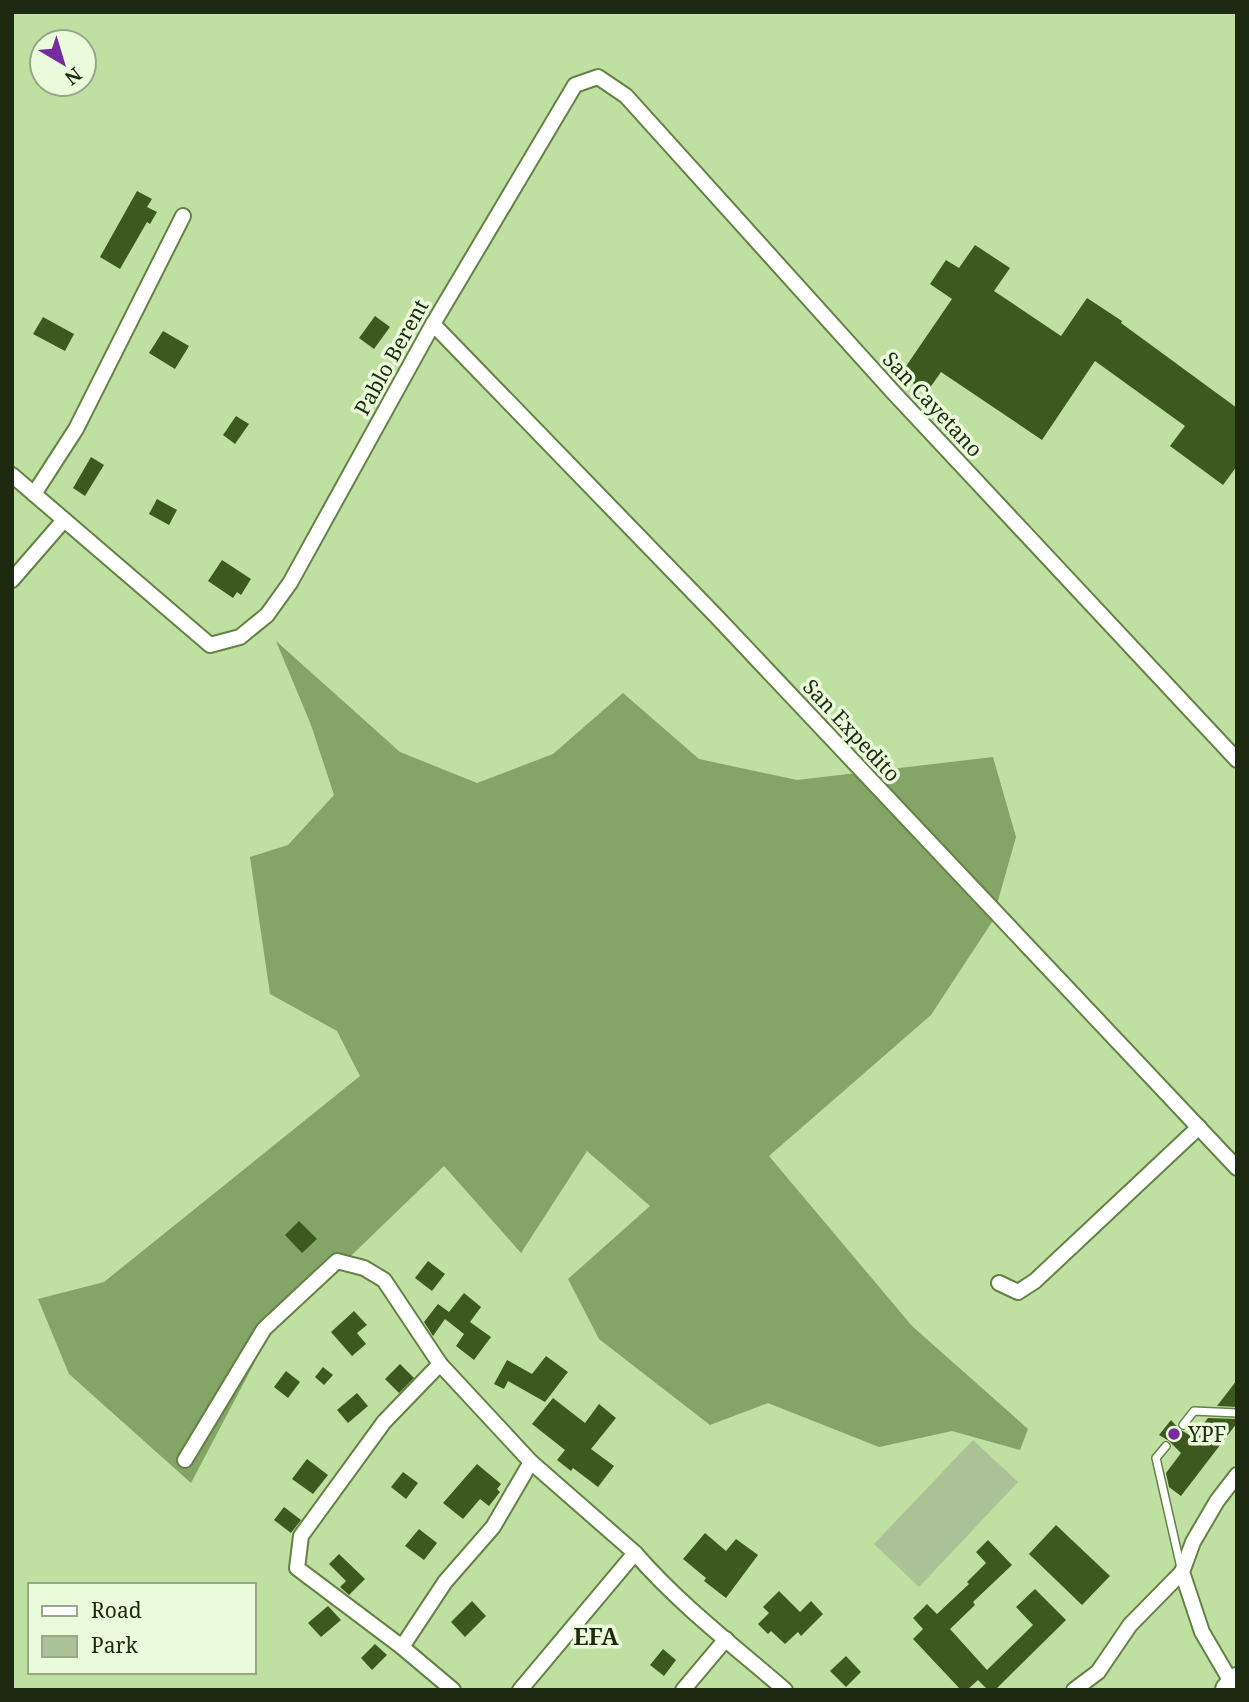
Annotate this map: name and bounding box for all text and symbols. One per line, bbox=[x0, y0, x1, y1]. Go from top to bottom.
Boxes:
north arrow bbox=[28, 28, 98, 98]
text: N bbox=[60, 62, 87, 91]
street label: Pablo Berent bbox=[348, 294, 434, 420]
street label: San Cayetano bbox=[877, 345, 989, 463]
street label: San Expedito bbox=[797, 673, 907, 787]
place label: YPF bbox=[1187, 1420, 1226, 1448]
marker: YPF bbox=[1166, 1426, 1182, 1442]
legend bbox=[28, 1583, 256, 1674]
text: Road bbox=[91, 1596, 142, 1624]
district label: EFA bbox=[573, 1620, 619, 1652]
text: Park bbox=[91, 1631, 138, 1659]

